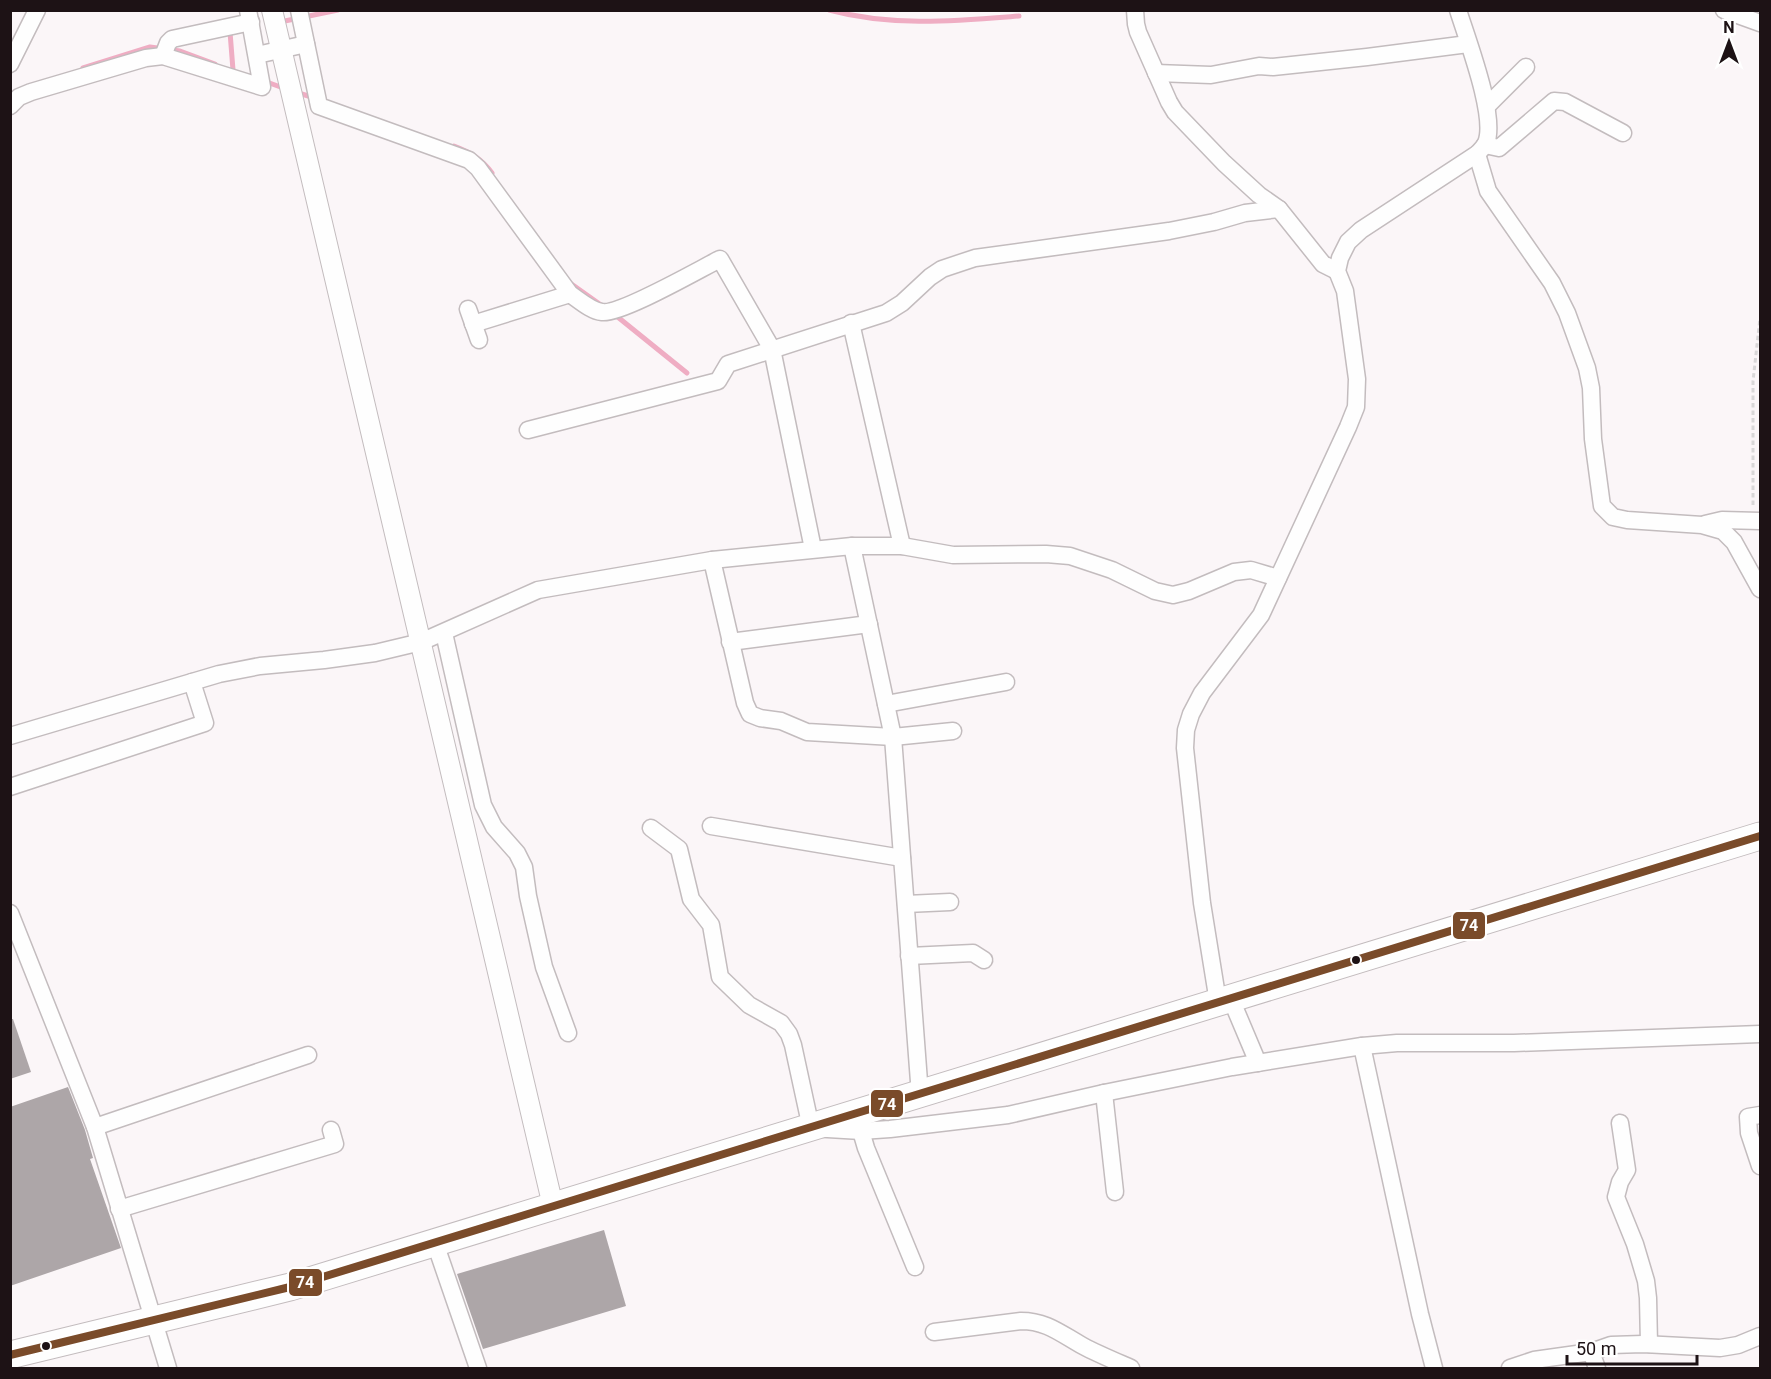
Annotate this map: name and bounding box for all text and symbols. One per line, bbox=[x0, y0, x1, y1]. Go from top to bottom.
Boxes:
north arrow bbox=[1699, 12, 1759, 72]
text: N bbox=[1723, 18, 1735, 37]
line badge: 74 bbox=[1452, 911, 1486, 940]
text: 74 bbox=[1460, 916, 1478, 935]
unlabelled marker bbox=[1350, 954, 1362, 966]
line badge: 74 bbox=[870, 1089, 904, 1118]
text: 74 bbox=[878, 1095, 896, 1114]
line badge: 74 bbox=[288, 1268, 323, 1297]
text: 74 bbox=[296, 1273, 314, 1292]
scale bar bbox=[1567, 1328, 1698, 1366]
text: 50 m bbox=[1576, 1338, 1616, 1359]
unlabelled marker bbox=[40, 1340, 52, 1352]

